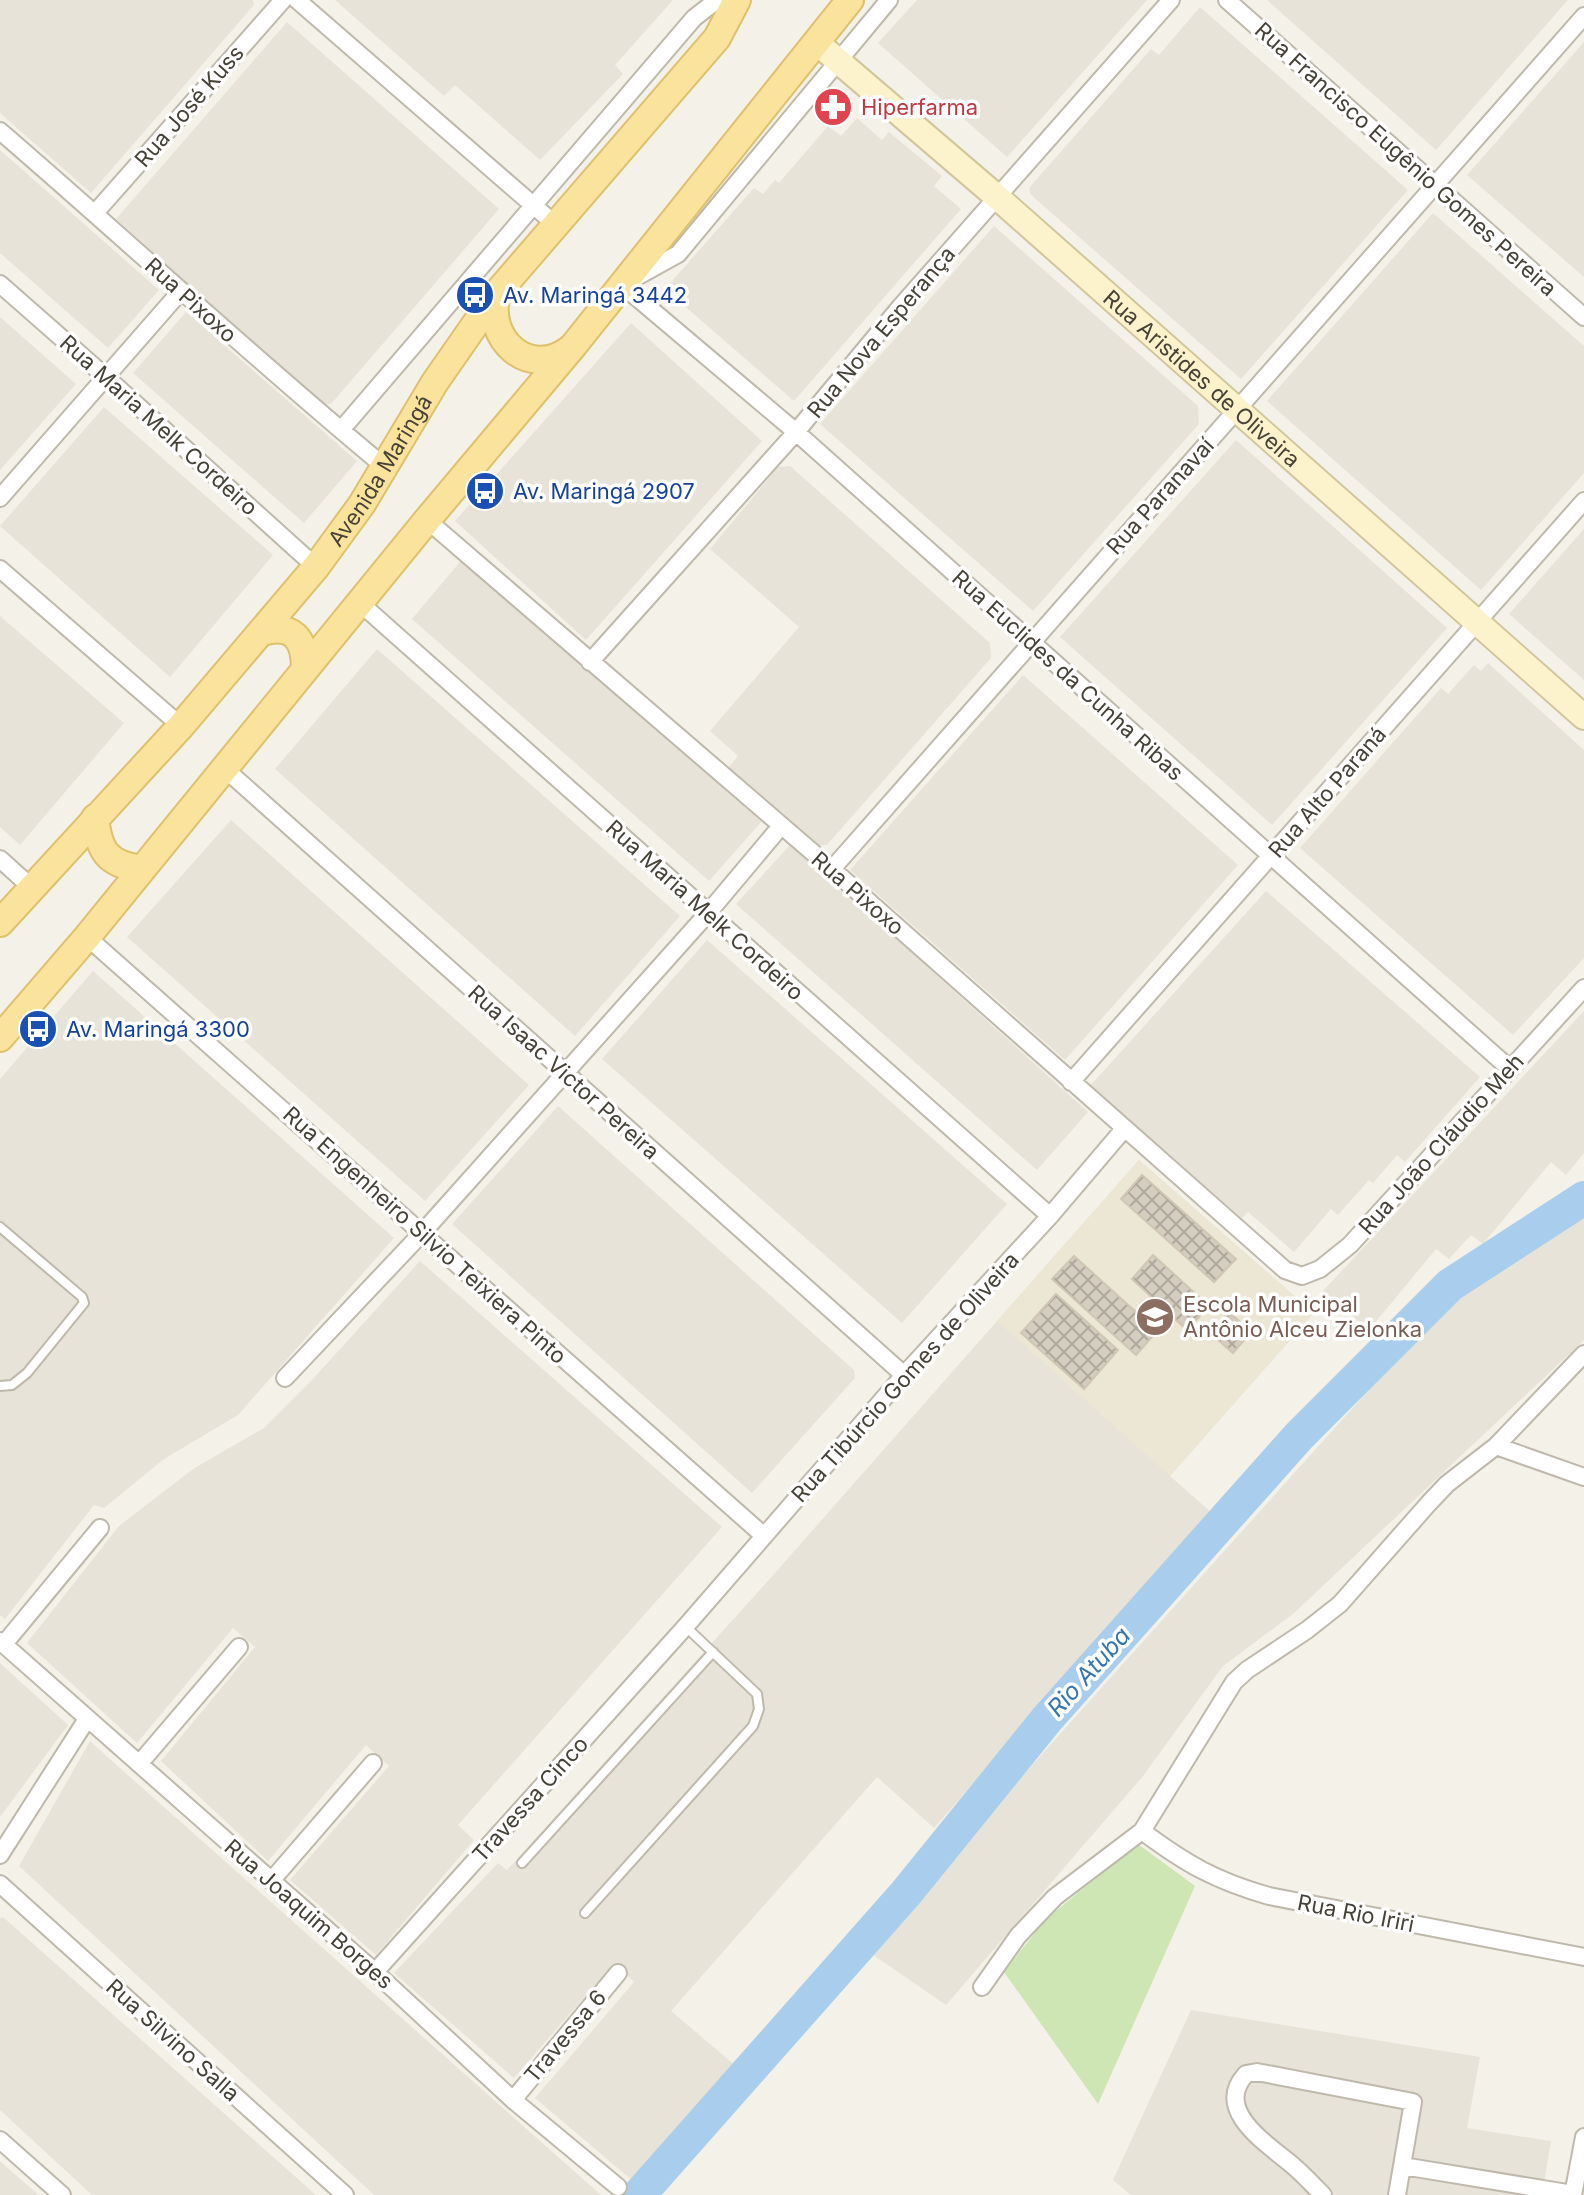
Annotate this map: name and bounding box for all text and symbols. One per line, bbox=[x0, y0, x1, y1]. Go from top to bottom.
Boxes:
street label: Rua Francisco Eugênio Gomes Pereira bbox=[1250, 17, 1562, 301]
street label: Rua José Kuss bbox=[129, 40, 249, 172]
pharmacy icon: Hiperfarma bbox=[812, 86, 854, 128]
place label: Hiperfarma bbox=[861, 94, 978, 120]
street label: Rua Nova Esperança bbox=[802, 241, 960, 423]
street label: Rua Pixoxo bbox=[140, 252, 242, 348]
bus stop icon: Av. Maringá 3442 bbox=[454, 274, 496, 316]
place label: Av. Maringá 3442 bbox=[503, 282, 687, 308]
street label: Rua Aristides de Oliveira bbox=[1098, 285, 1306, 472]
street label: Rua Maria Melk Cordeiro bbox=[55, 329, 263, 521]
street label: Avenida Maringá bbox=[323, 390, 437, 551]
street label: Rua Paranavaí bbox=[1101, 432, 1220, 560]
bus stop icon: Av. Maringá 2907 bbox=[464, 470, 506, 512]
place label: Av. Maringá 2907 bbox=[513, 478, 695, 504]
street label: Rua Euclides da Cunha Ribas bbox=[947, 564, 1189, 786]
street label: Rua Alto Paraná bbox=[1263, 721, 1391, 863]
street label: Rua Maria Melk Cordeiro bbox=[601, 814, 809, 1006]
street label: Rua Pixoxo bbox=[806, 846, 910, 940]
street label: Rua Isaac Victor Pereira bbox=[463, 979, 665, 1165]
bus stop icon: Av. Maringá 3300 bbox=[17, 1008, 59, 1050]
place label: Av. Maringá 3300 bbox=[66, 1016, 250, 1042]
street label: Rua João Cláudio Meh bbox=[1353, 1048, 1529, 1240]
street label: Rua Engenheiro Silvio Teixiera Pinto bbox=[278, 1101, 572, 1369]
street label: Rua Tibúrcio Gomes de Oliveira bbox=[786, 1247, 1024, 1507]
place label: Escola Municipal Antônio Alceu Zielonka bbox=[1183, 1291, 1422, 1342]
school or university icon: Escola Municipal Antônio Alceu Zielonka bbox=[1134, 1296, 1176, 1338]
water label: Rio Atuba bbox=[1041, 1621, 1136, 1722]
street label: Travessa Cinco bbox=[467, 1731, 593, 1867]
street label: Rua Joaquim Borges bbox=[219, 1834, 399, 1994]
street label: Rua Rio Iriri bbox=[1295, 1889, 1417, 1937]
street label: Rua Silvino Salla bbox=[101, 1973, 245, 2107]
street label: Travessa 6 bbox=[519, 1984, 611, 2088]

